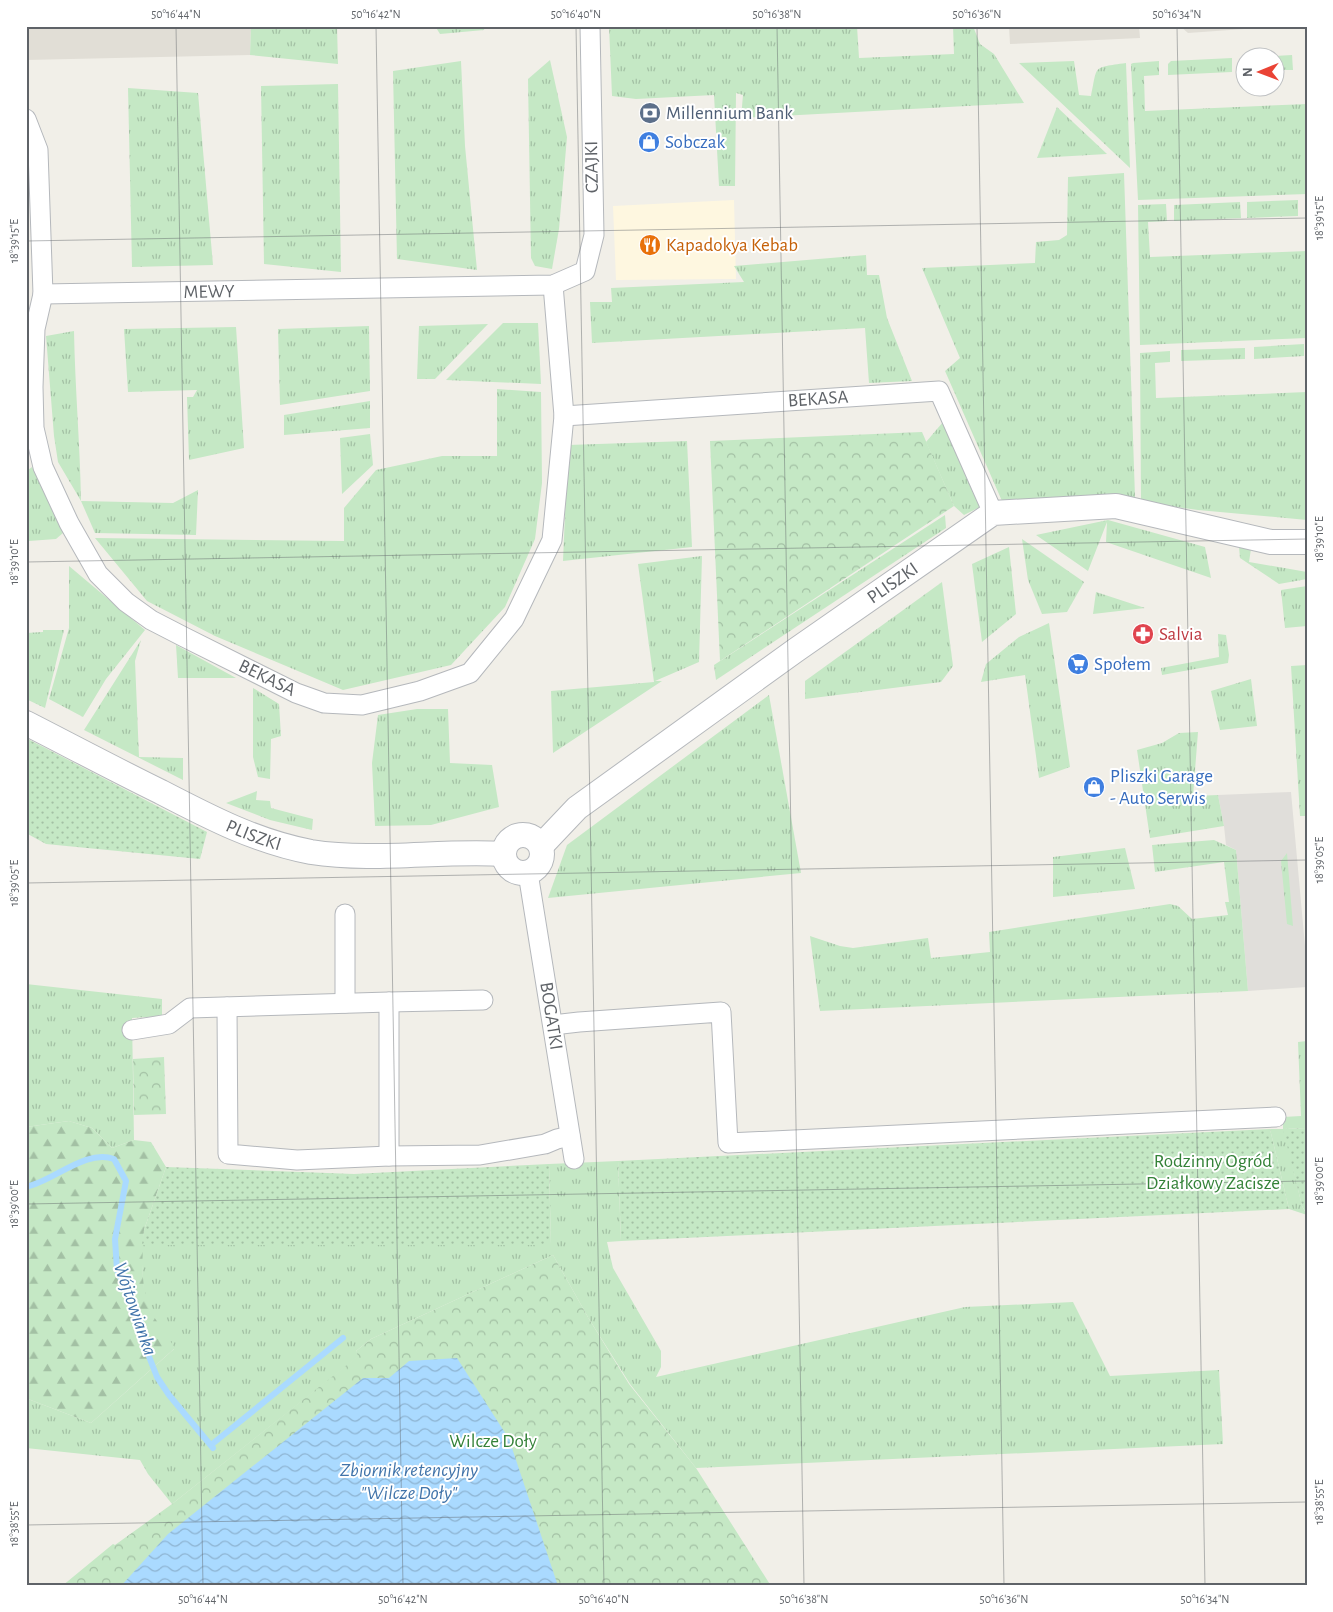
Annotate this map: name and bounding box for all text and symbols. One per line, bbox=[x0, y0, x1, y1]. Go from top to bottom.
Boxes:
text: 50°16'44"N bbox=[151, 8, 201, 20]
text: 50°16'42"N bbox=[351, 8, 401, 20]
text: 50°16'40"N bbox=[551, 8, 601, 20]
text: 50°16'38"N bbox=[753, 8, 801, 20]
text: 50°16'36"N bbox=[953, 8, 1001, 20]
text: 50°16'34"N bbox=[1153, 8, 1201, 20]
north arrow bbox=[1236, 48, 1286, 98]
text: N bbox=[1241, 67, 1255, 77]
bank icon: Millennium Bank bbox=[638, 101, 662, 125]
place label: Millennium Bank bbox=[666, 104, 793, 123]
shop icon: Sobczak bbox=[637, 130, 661, 154]
place label: Sobczak bbox=[665, 133, 726, 152]
street label: CZAJKI bbox=[582, 141, 602, 193]
text: 18°39'15"E bbox=[1313, 196, 1325, 240]
text: 18°39'15"E bbox=[8, 219, 20, 263]
restaurant icon: Kapadokya Kebab bbox=[638, 233, 662, 257]
place label: Kapadokya Kebab bbox=[666, 236, 798, 255]
street label: MEWY bbox=[183, 282, 235, 302]
street label: BEKASA bbox=[787, 387, 849, 411]
text: 18°39'10"E bbox=[1313, 516, 1325, 562]
text: 18°39'10"E bbox=[8, 539, 20, 585]
street label: PLISZKI bbox=[864, 559, 922, 607]
pharmacy icon: Salvia bbox=[1131, 622, 1155, 646]
place label: Salvia bbox=[1159, 625, 1203, 644]
supermarket icon: Społem bbox=[1066, 652, 1090, 676]
place label: Społem bbox=[1094, 655, 1151, 674]
street label: BEKASA bbox=[236, 656, 298, 700]
place label: Pliszki Garage - Auto Serwis bbox=[1110, 767, 1213, 808]
shop icon: Pliszki Garage - Auto Serwis bbox=[1082, 775, 1106, 799]
street label: PLISZKI bbox=[223, 816, 283, 854]
text: 18°39'05"E bbox=[1313, 837, 1325, 883]
text: 18°39'05"E bbox=[8, 860, 20, 906]
street label: BOGATKI bbox=[536, 981, 566, 1051]
park label: Rodzinny Ogród Działkowy Zacisze bbox=[1146, 1152, 1280, 1193]
text: 18°39'00"E bbox=[1313, 1157, 1325, 1205]
text: 18°39'00"E bbox=[8, 1180, 20, 1228]
water label: Wójtowianka bbox=[110, 1260, 160, 1358]
park label: Wilcze Doły bbox=[449, 1432, 537, 1451]
water label: Zbiornik retencyjny "Wilcze Doły" bbox=[340, 1460, 479, 1503]
text: 18°38'55"E bbox=[1313, 1479, 1325, 1525]
text: 18°38'55"E bbox=[8, 1501, 20, 1547]
text: 50°16'44"N bbox=[178, 1593, 228, 1605]
text: 50°16'42"N bbox=[378, 1593, 428, 1605]
text: 50°16'40"N bbox=[579, 1593, 629, 1605]
text: 50°16'38"N bbox=[780, 1593, 828, 1605]
text: 50°16'36"N bbox=[980, 1593, 1028, 1605]
text: 50°16'34"N bbox=[1181, 1593, 1229, 1605]

